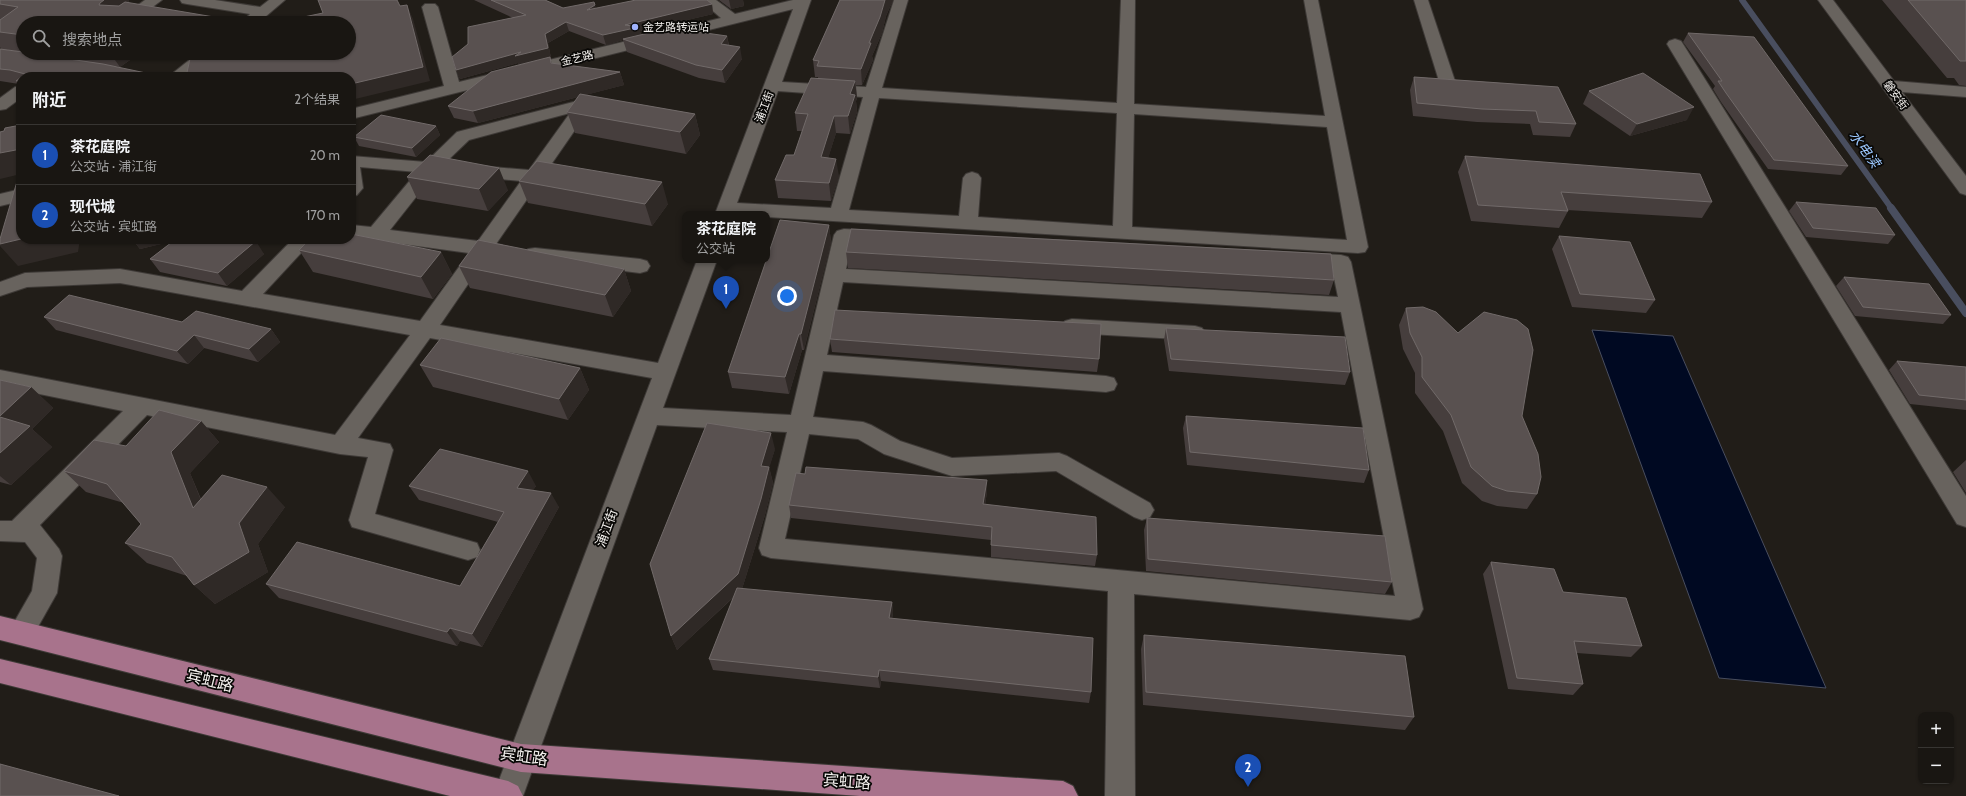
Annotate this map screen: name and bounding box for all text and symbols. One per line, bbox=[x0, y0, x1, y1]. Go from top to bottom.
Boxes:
search box bbox=[16, 16, 356, 60]
place label: 金艺路转运站 bbox=[643, 20, 709, 34]
marker: 金艺路转运站 bbox=[630, 22, 640, 32]
icon: search bbox=[30, 27, 52, 49]
text: 搜索地点 bbox=[62, 31, 122, 49]
street label: 金艺路 bbox=[559, 47, 595, 69]
street label: 磐安街 bbox=[1880, 78, 1912, 112]
street label: 浦江街 bbox=[752, 89, 776, 125]
text: 附近 bbox=[32, 90, 66, 110]
text: 2个结果 bbox=[294, 91, 340, 107]
water label: 水电渎 bbox=[1845, 127, 1886, 173]
text: 茶花庭院 bbox=[70, 138, 130, 156]
text: 1 bbox=[43, 147, 47, 163]
text: 20 m bbox=[310, 147, 340, 163]
text: 公交站 · 浦江街 bbox=[70, 158, 157, 174]
text: 现代城 bbox=[70, 198, 115, 216]
text: 2 bbox=[42, 207, 48, 223]
text: 170 m bbox=[306, 207, 340, 223]
popup bbox=[682, 211, 770, 263]
text: 公交站 · 宾虹路 bbox=[70, 218, 157, 234]
text: 茶花庭院 bbox=[696, 220, 756, 238]
text: 公交站 bbox=[696, 240, 735, 256]
pin: 1 bbox=[713, 276, 739, 309]
your location bbox=[777, 286, 797, 306]
street label: 浦江街 bbox=[592, 507, 620, 549]
street label: 宾虹路 bbox=[184, 665, 235, 696]
map controls bbox=[1918, 712, 1954, 784]
button: + bbox=[1918, 712, 1954, 748]
street label: 宾虹路 bbox=[499, 744, 549, 769]
button: − bbox=[1918, 748, 1954, 784]
pin: 2 bbox=[1235, 754, 1261, 787]
street label: 宾虹路 bbox=[822, 770, 872, 793]

